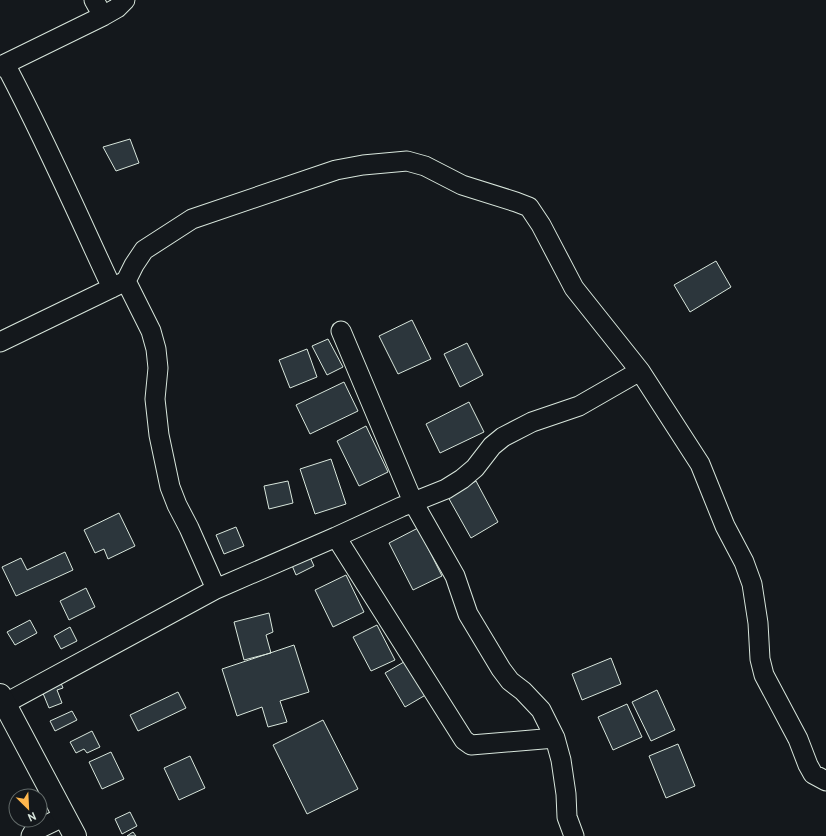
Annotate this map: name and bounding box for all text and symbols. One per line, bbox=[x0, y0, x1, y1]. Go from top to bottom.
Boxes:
north arrow bbox=[8, 788, 48, 828]
text: N bbox=[25, 808, 38, 824]

